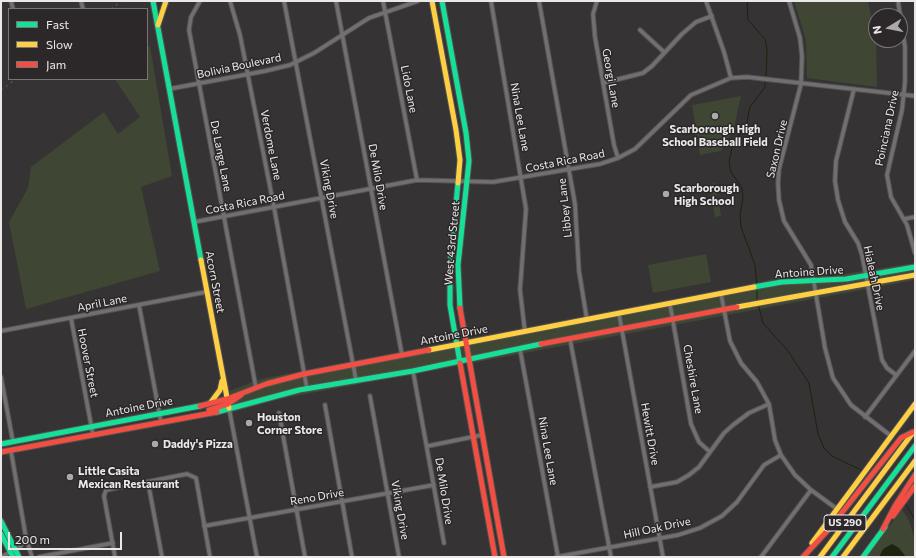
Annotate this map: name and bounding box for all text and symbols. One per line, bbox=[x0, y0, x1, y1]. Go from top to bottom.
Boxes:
legend bbox=[8, 8, 148, 80]
north arrow bbox=[868, 8, 908, 48]
text: Fast bbox=[46, 17, 69, 31]
text: N bbox=[870, 25, 884, 35]
text: Slow bbox=[46, 37, 73, 51]
street label: Georgi Lane bbox=[599, 47, 623, 109]
street label: Bolivia Boulevard bbox=[196, 51, 282, 81]
text: Jam bbox=[46, 57, 66, 71]
street label: Lido Lane bbox=[398, 64, 420, 114]
street label: Nina Lee Lane bbox=[507, 82, 533, 152]
street label: Poinciana Drive bbox=[873, 89, 901, 167]
street label: Verdome Lane bbox=[258, 109, 284, 181]
marker: Scarborough High School Baseball Field bbox=[710, 111, 720, 121]
street label: De Lange Lane bbox=[208, 119, 234, 193]
street label: Saxon Drive bbox=[764, 119, 790, 179]
place label: Scarborough High School Baseball Field bbox=[662, 122, 768, 148]
street label: De Milo Drive bbox=[366, 143, 390, 211]
street label: Costa Rica Road bbox=[524, 147, 606, 175]
street label: Viking Drive bbox=[317, 158, 341, 220]
street label: Libbey Lane bbox=[555, 178, 575, 238]
place label: Scarborough High School bbox=[674, 181, 739, 207]
street label: Costa Rica Road bbox=[204, 189, 286, 217]
marker: Scarborough High School bbox=[661, 189, 671, 199]
street label: West 43rd Street bbox=[442, 200, 462, 286]
street label: Hialeah Drive bbox=[861, 244, 887, 312]
street label: Acorn Street bbox=[202, 250, 228, 314]
street label: Antoine Drive bbox=[774, 263, 844, 281]
street label: April Lane bbox=[76, 292, 128, 314]
street label: Antoine Drive bbox=[419, 322, 489, 348]
street label: Hoover Street bbox=[75, 327, 101, 399]
street label: Cheshire Lane bbox=[680, 343, 706, 415]
street label: Antoine Drive bbox=[104, 394, 174, 420]
street label: Hewitt Drive bbox=[638, 402, 662, 466]
place label: Houston Corner Store bbox=[257, 410, 322, 436]
street label: Nina Lee Lane bbox=[535, 416, 561, 486]
marker: Houston Corner Store bbox=[244, 418, 254, 428]
place label: Daddy's Pizza bbox=[163, 437, 233, 451]
marker: Daddy's Pizza bbox=[150, 439, 160, 449]
street label: De Milo Drive bbox=[432, 457, 456, 525]
place label: Little Casita Mexican Restaurant bbox=[78, 464, 179, 490]
marker: Little Casita Mexican Restaurant bbox=[65, 472, 75, 482]
street label: Viking Drive bbox=[388, 479, 412, 541]
street label: Reno Drive bbox=[289, 486, 345, 508]
street label: Hill Oak Drive bbox=[622, 514, 692, 542]
road number: US 290 bbox=[824, 515, 866, 531]
scale bar bbox=[10, 524, 124, 550]
text: 200 m bbox=[15, 532, 50, 546]

